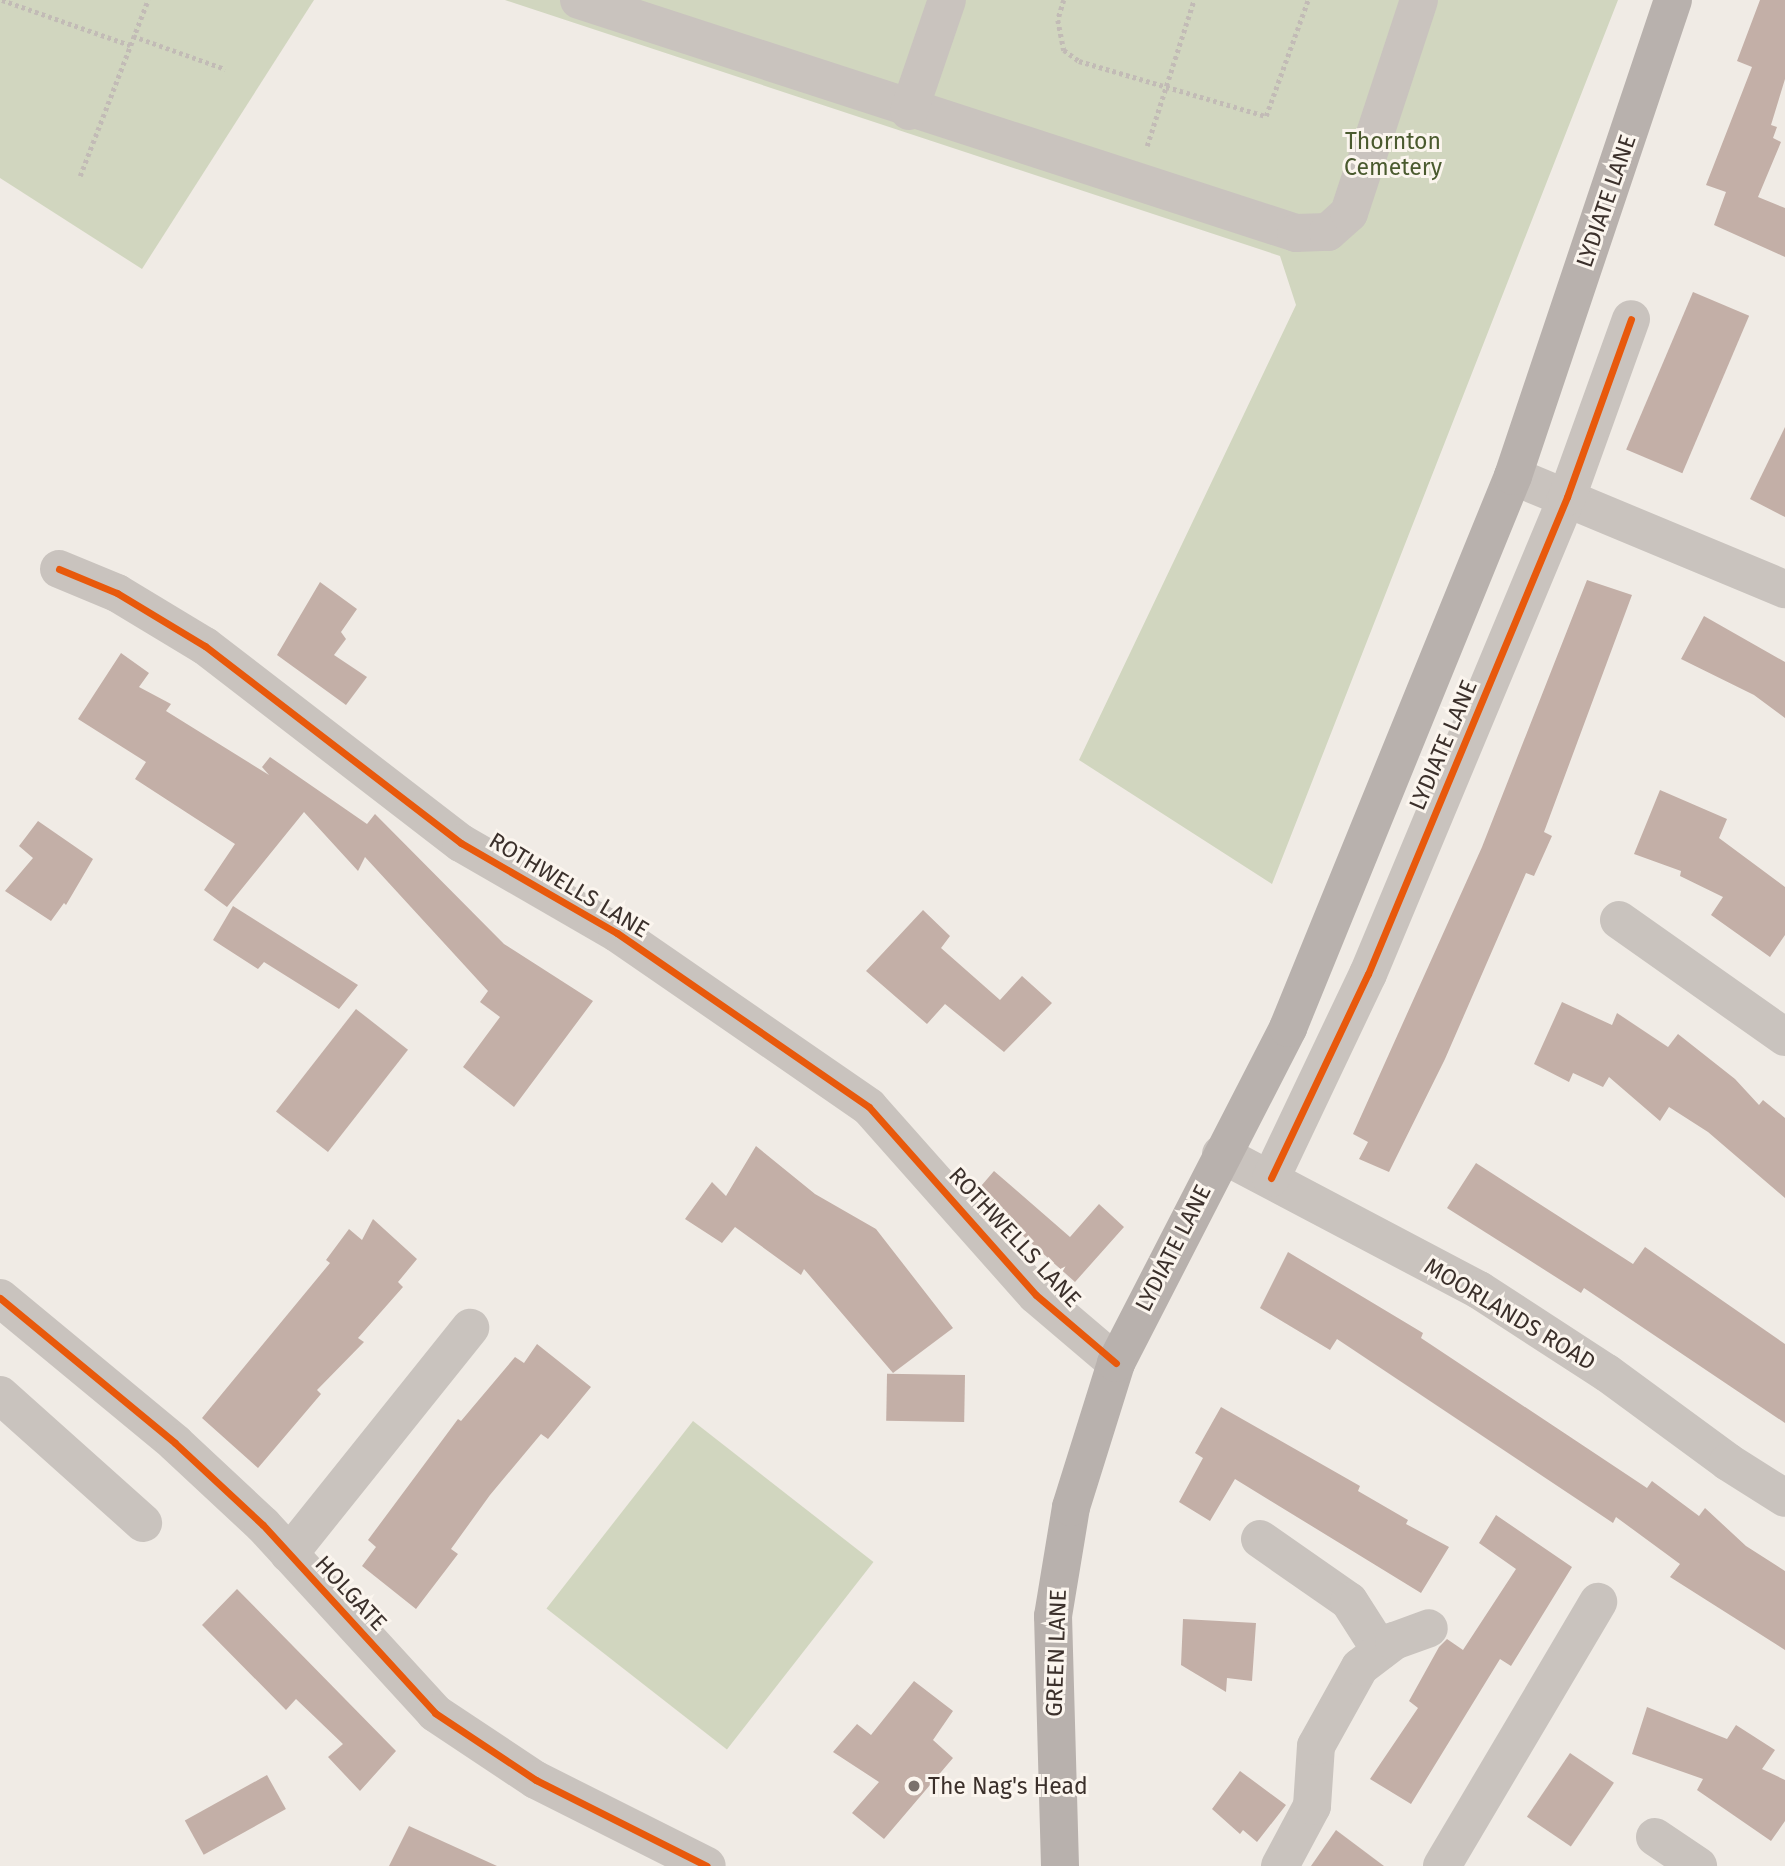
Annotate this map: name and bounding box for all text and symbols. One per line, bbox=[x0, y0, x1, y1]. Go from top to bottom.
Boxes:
park label: Thornton Cemetery bbox=[1344, 127, 1442, 181]
street label: LYDIATE LANE bbox=[1570, 131, 1642, 271]
street label: LYDIATE LANE bbox=[1403, 676, 1483, 814]
street label: ROTHWELLS LANE bbox=[484, 826, 654, 944]
street label: ROTHWELLS LANE bbox=[943, 1161, 1087, 1313]
street label: LYDIATE LANE bbox=[1129, 1180, 1217, 1316]
street label: MOORLANDS ROAD bbox=[1419, 1252, 1601, 1376]
street label: HOLGATE bbox=[309, 1550, 393, 1636]
street label: GREEN LANE bbox=[1040, 1589, 1072, 1717]
place label: The Nag's Head bbox=[928, 1772, 1088, 1800]
marker: The Nag's Head bbox=[906, 1778, 922, 1794]

